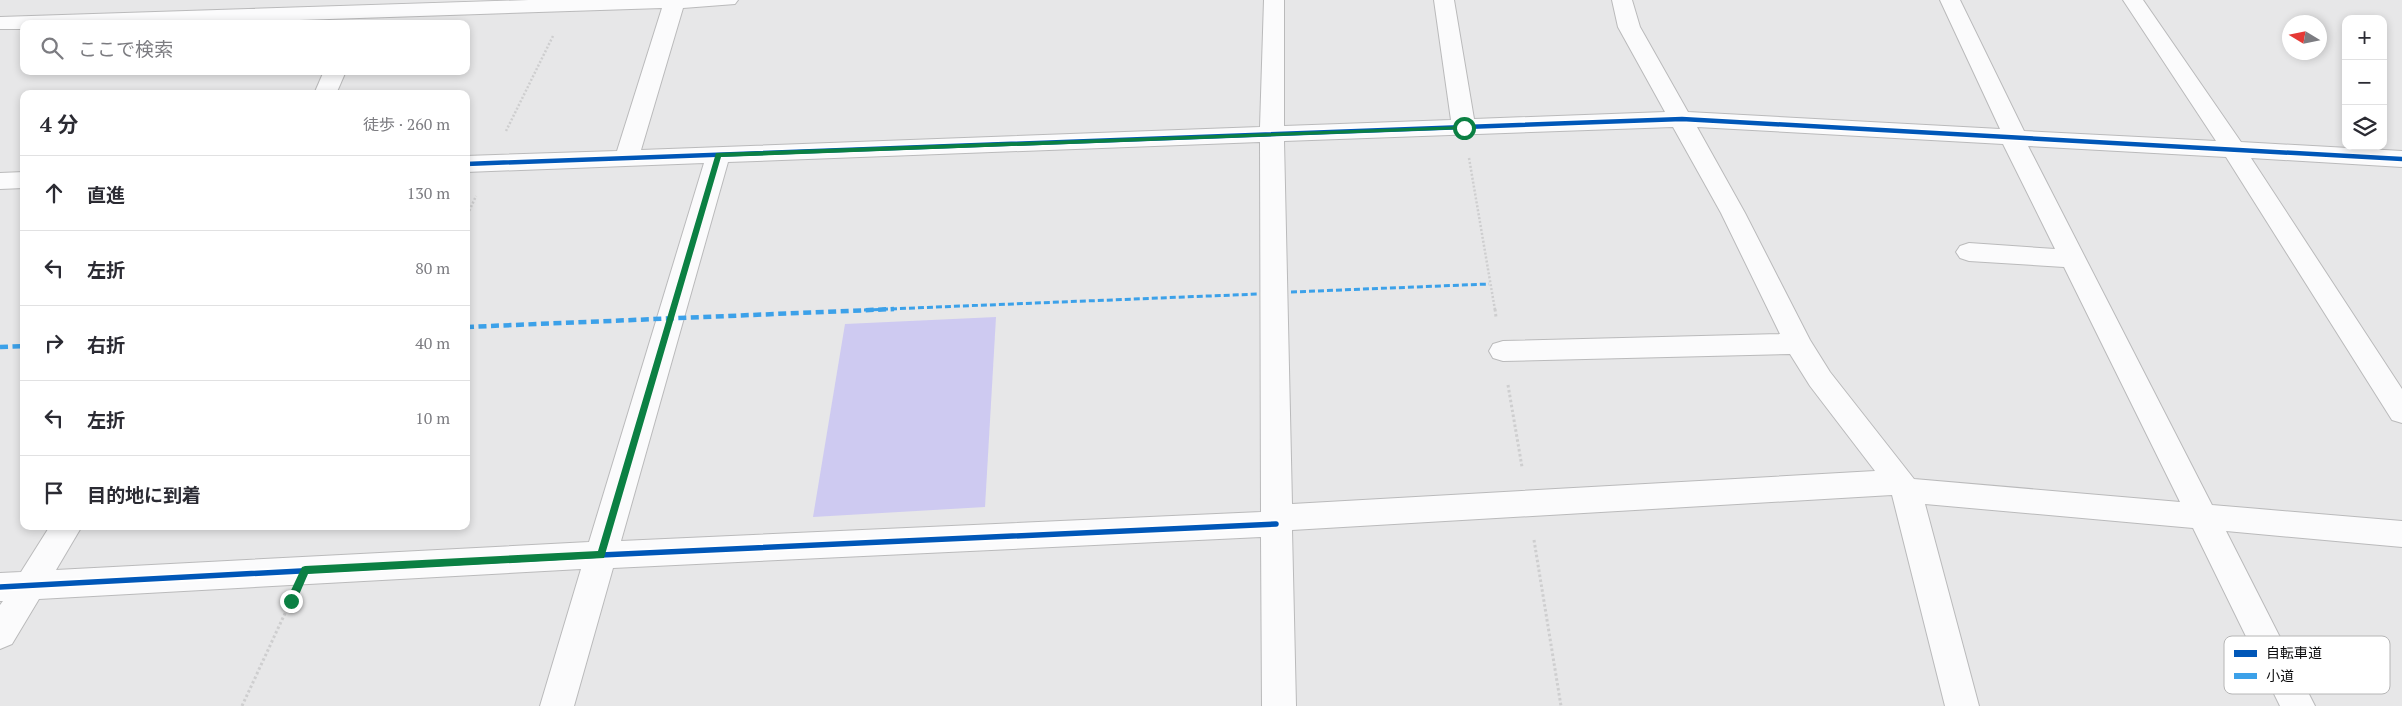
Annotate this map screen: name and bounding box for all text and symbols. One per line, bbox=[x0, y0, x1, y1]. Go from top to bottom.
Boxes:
north arrow bbox=[2282, 15, 2327, 60]
map controls bbox=[2342, 15, 2387, 150]
button: + bbox=[2342, 15, 2387, 60]
search box bbox=[20, 20, 470, 75]
icon: search bbox=[38, 34, 66, 62]
text: ここで検索 bbox=[78, 36, 173, 61]
button: − bbox=[2342, 60, 2387, 105]
button: layers bbox=[2342, 105, 2387, 150]
text: 4 分 bbox=[40, 110, 79, 138]
text: 徒歩 · 260 m bbox=[363, 113, 450, 135]
route start bbox=[1453, 117, 1476, 140]
icon: ahead bbox=[40, 179, 68, 207]
text: 直進 bbox=[87, 182, 125, 207]
text: 130 m bbox=[407, 182, 450, 204]
icon: left bbox=[40, 254, 68, 282]
text: 左折 bbox=[87, 257, 125, 282]
text: 80 m bbox=[415, 257, 450, 279]
icon: right bbox=[40, 329, 68, 357]
text: 右折 bbox=[87, 332, 125, 357]
text: 40 m bbox=[415, 332, 450, 354]
icon: left bbox=[40, 404, 68, 432]
text: 左折 bbox=[87, 407, 125, 432]
text: 10 m bbox=[415, 407, 450, 429]
icon: arrive bbox=[40, 479, 68, 507]
text: 目的地に到着 bbox=[87, 482, 201, 507]
route end bbox=[280, 590, 303, 613]
legend bbox=[2224, 636, 2390, 694]
text: 自転車道 bbox=[2266, 643, 2322, 662]
text: 小道 bbox=[2266, 666, 2294, 685]

